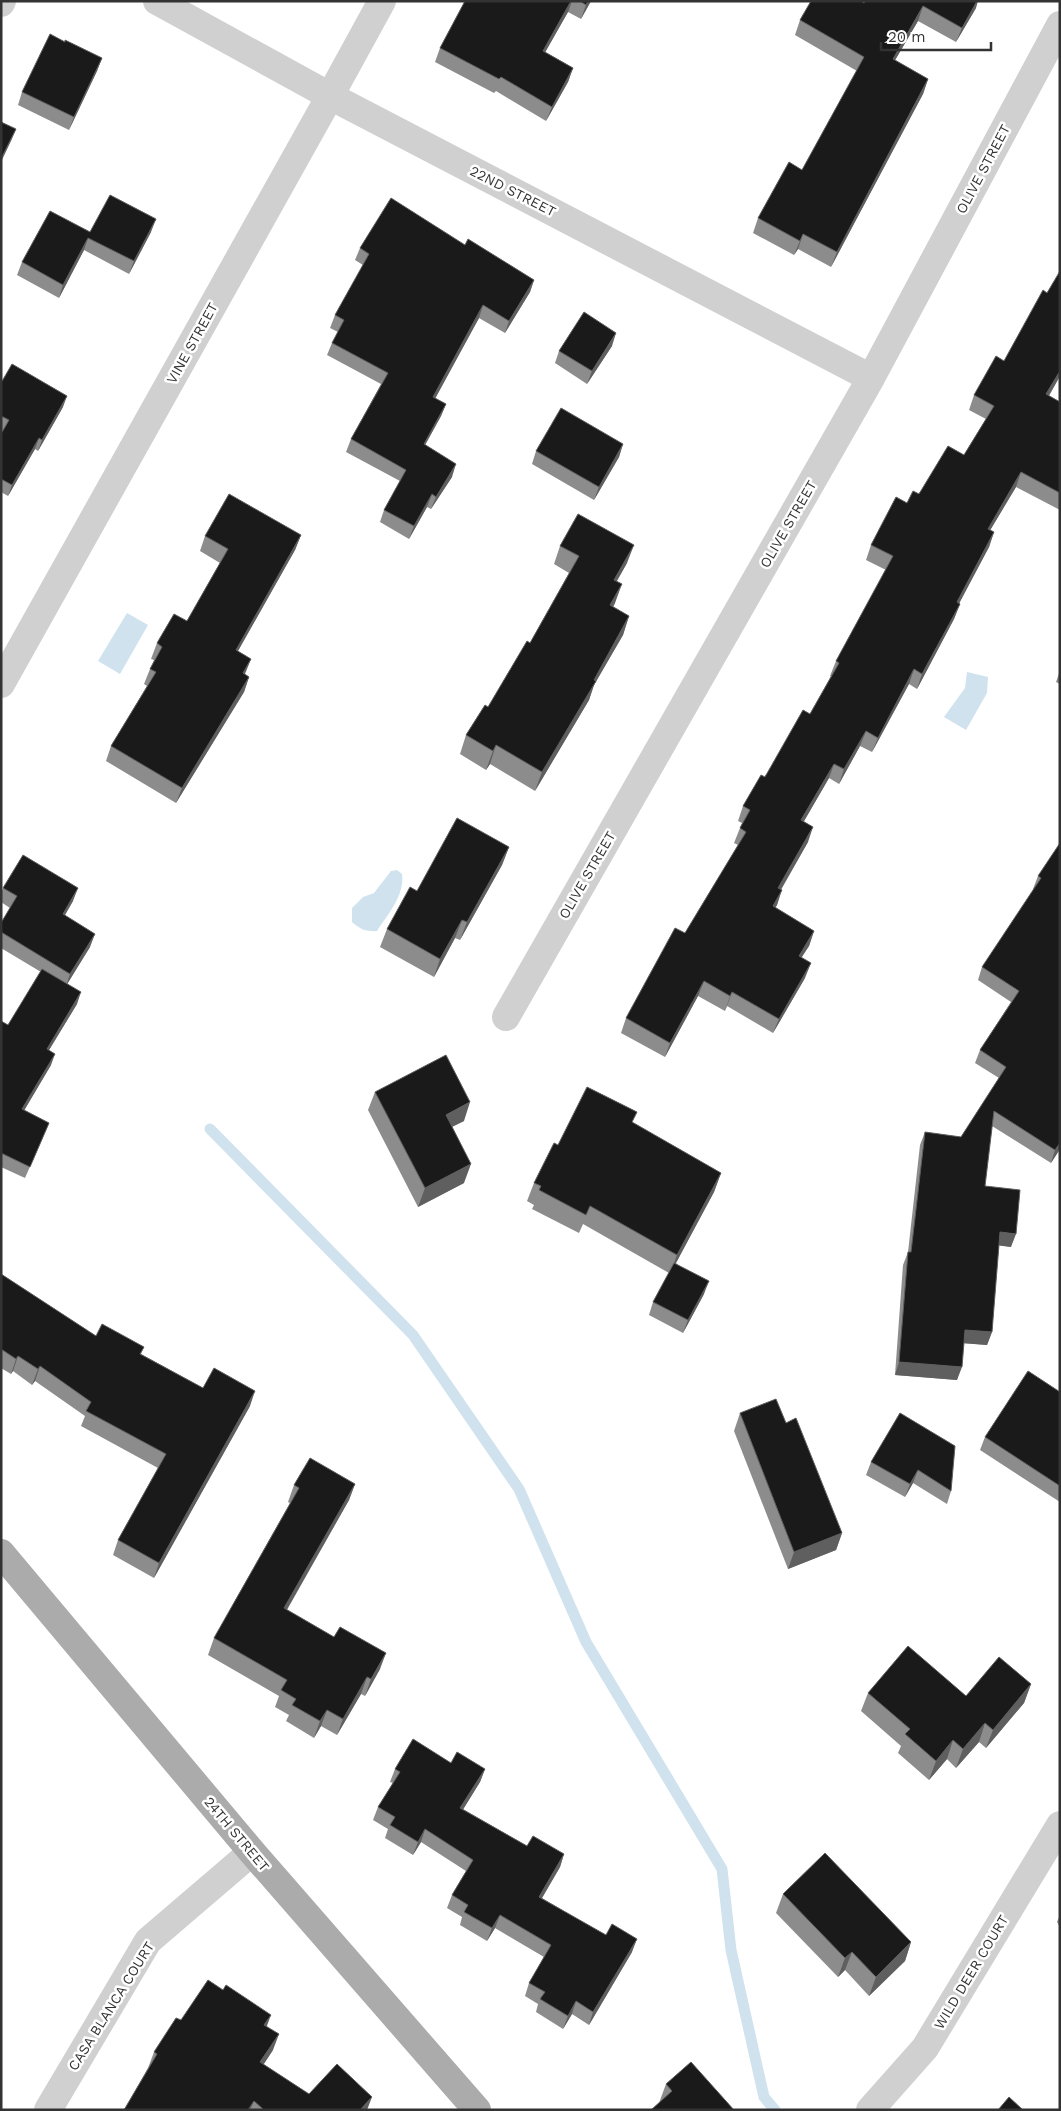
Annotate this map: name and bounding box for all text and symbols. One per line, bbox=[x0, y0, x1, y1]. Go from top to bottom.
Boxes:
scale bar bbox=[881, 20, 991, 52]
text: 20 m bbox=[888, 28, 926, 46]
street label: OLIVE STREET bbox=[953, 121, 1013, 216]
street label: 22ND STREET bbox=[467, 163, 559, 220]
street label: VINE STREET bbox=[163, 299, 221, 386]
street label: OLIVE STREET bbox=[756, 477, 820, 571]
street label: OLIVE STREET bbox=[555, 828, 619, 922]
street label: 24TH STREET bbox=[201, 1794, 273, 1875]
street label: WILD DEER COURT bbox=[931, 1912, 1012, 2032]
street label: CASA BLANCA COURT bbox=[65, 1938, 157, 2073]

